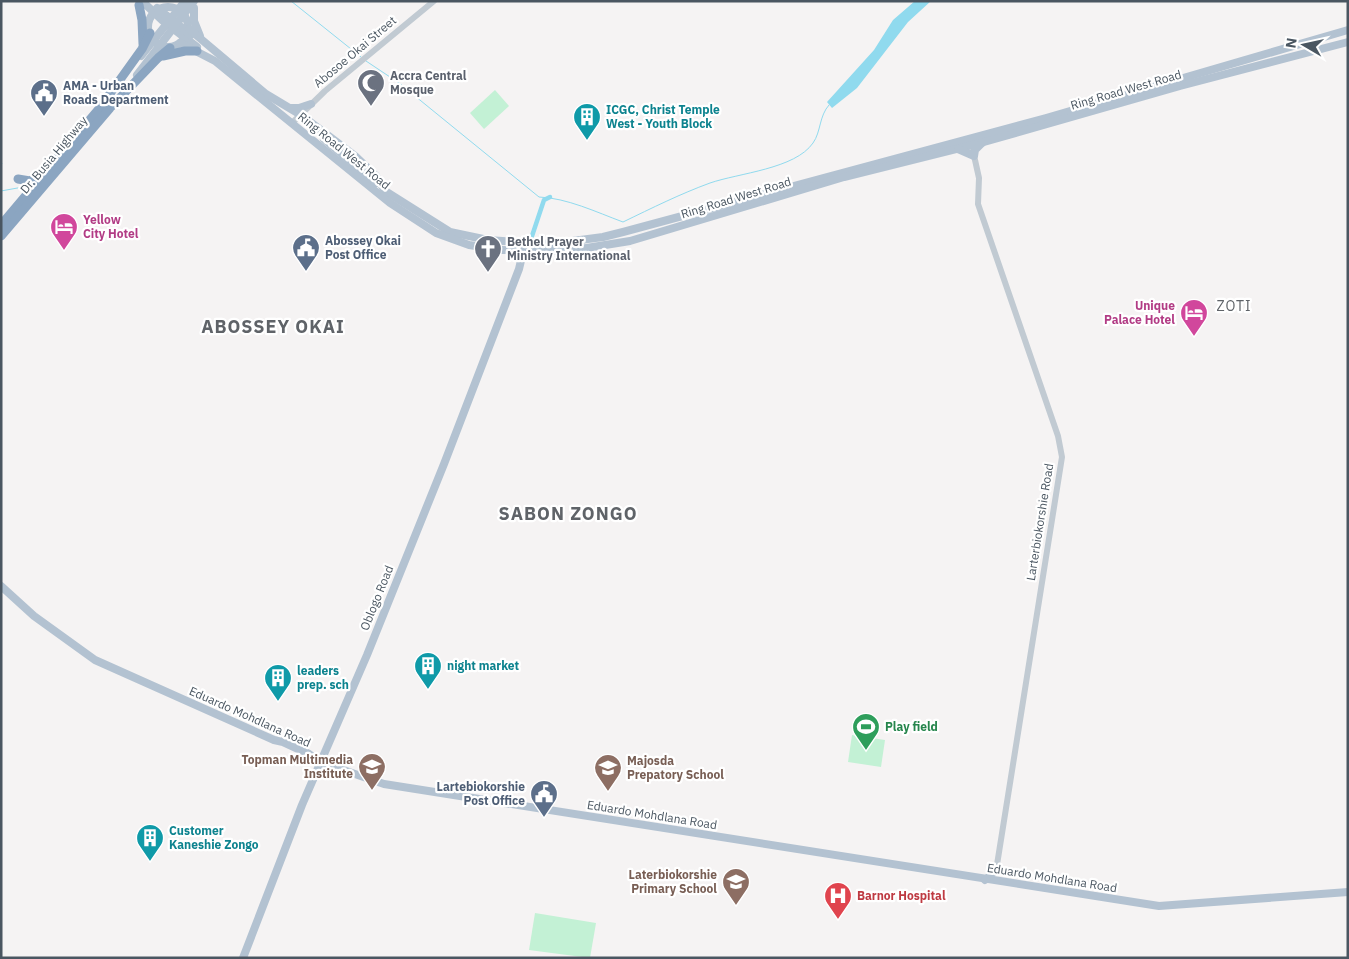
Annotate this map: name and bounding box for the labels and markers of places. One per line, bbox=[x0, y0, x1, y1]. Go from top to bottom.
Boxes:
mosque icon: Accra Central Mosque bbox=[356, 68, 386, 107]
place label: Accra Central Mosque bbox=[390, 68, 467, 97]
public building icon: AMA - Urban Roads Department bbox=[29, 78, 59, 117]
place label: AMA - Urban Roads Department bbox=[63, 78, 169, 107]
building icon: ICGC, Christ Temple West - Youth Block bbox=[572, 102, 602, 141]
place label: ICGC, Christ Temple West - Youth Block bbox=[606, 102, 720, 131]
hotel icon: Yellow City Hotel bbox=[49, 212, 79, 251]
place label: Yellow City Hotel bbox=[83, 212, 139, 241]
public building icon: Abossey Okai Post Office bbox=[291, 233, 321, 272]
place label: Abossey Okai Post Office bbox=[325, 233, 401, 262]
church icon: Bethel Prayer Ministry International bbox=[473, 234, 503, 273]
place label: Bethel Prayer Ministry International bbox=[507, 234, 631, 263]
place label: Unique Palace Hotel bbox=[1104, 298, 1175, 327]
hotel icon: Unique Palace Hotel bbox=[1179, 298, 1209, 337]
building icon: night market bbox=[413, 651, 443, 690]
place label: night market bbox=[447, 658, 520, 673]
building icon: leaders prep. sch bbox=[263, 663, 293, 702]
place label: leaders prep. sch bbox=[297, 663, 349, 692]
sports icon: Play field bbox=[851, 712, 881, 751]
place label: Play field bbox=[885, 719, 938, 734]
place label: Topman Multimedia Institute bbox=[242, 752, 353, 781]
school or university icon: Topman Multimedia Institute bbox=[357, 752, 387, 791]
school or university icon: Majosda Prepatory School bbox=[593, 753, 623, 792]
place label: Majosda Prepatory School bbox=[627, 753, 724, 782]
place label: Lartebiokorshie Post Office bbox=[436, 779, 525, 808]
public building icon: Lartebiokorshie Post Office bbox=[529, 779, 559, 818]
building icon: Customer Kaneshie Zongo bbox=[135, 823, 165, 862]
place label: Customer Kaneshie Zongo bbox=[169, 823, 259, 852]
place label: Laterbiokorshie Primary School bbox=[629, 867, 717, 896]
school or university icon: Laterbiokorshie Primary School bbox=[721, 867, 751, 906]
hospital icon: Barnor Hospital bbox=[823, 881, 853, 920]
place label: Barnor Hospital bbox=[857, 888, 946, 903]

